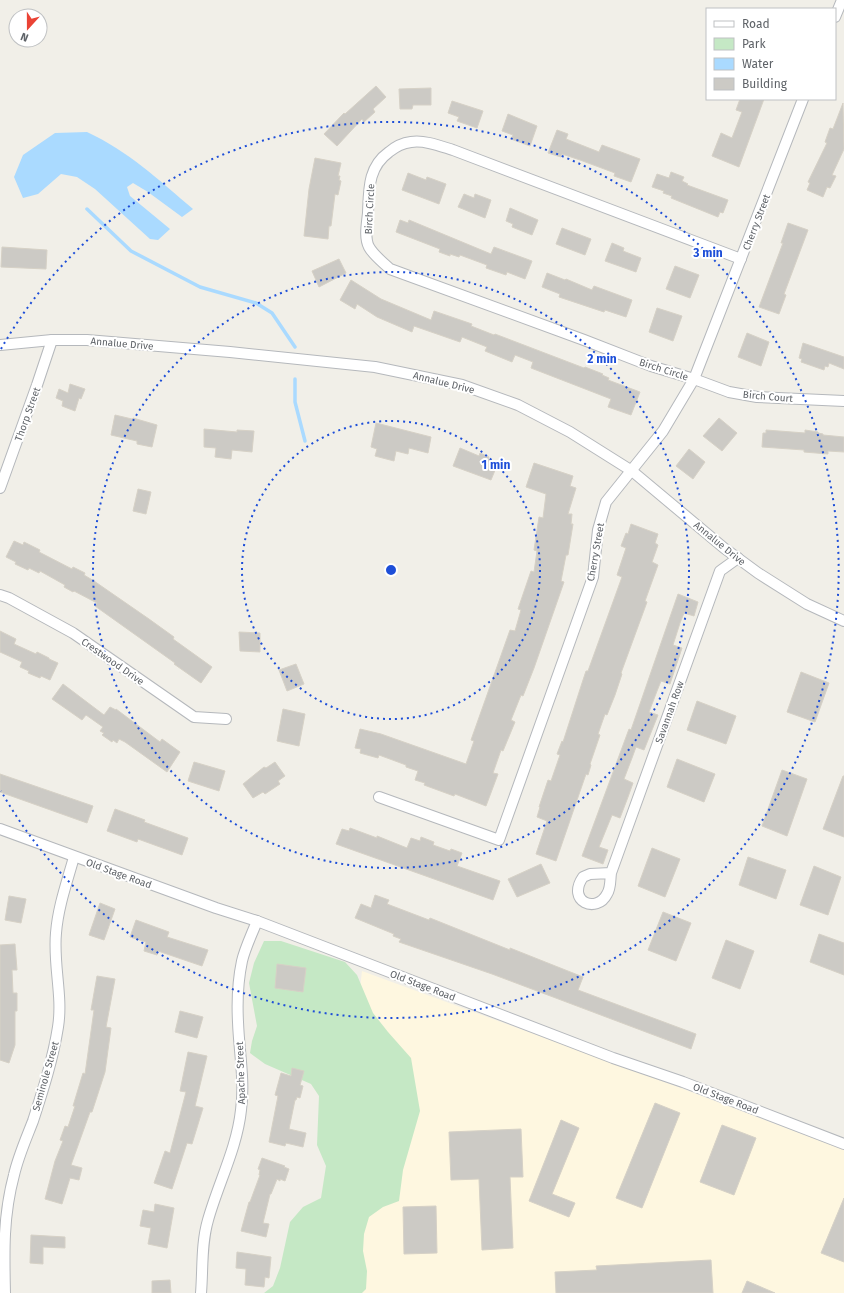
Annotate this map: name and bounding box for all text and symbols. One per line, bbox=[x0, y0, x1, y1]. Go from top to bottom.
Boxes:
north arrow bbox=[8, 8, 48, 48]
legend bbox=[706, 8, 836, 100]
text: Road bbox=[742, 17, 770, 31]
text: N bbox=[19, 29, 30, 44]
text: Park bbox=[742, 37, 766, 51]
text: Water bbox=[742, 57, 774, 71]
text: Building bbox=[742, 77, 788, 91]
street label: Birch Circle bbox=[363, 183, 377, 235]
street label: Cherry Street bbox=[741, 192, 773, 252]
text: 3 min bbox=[692, 246, 723, 260]
street label: Annalue Drive bbox=[90, 335, 154, 353]
text: 2 min bbox=[587, 352, 617, 366]
street label: Birch Circle bbox=[638, 356, 690, 384]
street label: Annalue Drive bbox=[412, 370, 476, 396]
street label: Thorp Street bbox=[13, 385, 43, 443]
street label: Birch Court bbox=[742, 389, 794, 405]
text: 1 min bbox=[482, 458, 510, 472]
street label: Annalue Drive bbox=[691, 519, 748, 568]
street label: Cherry Street bbox=[585, 522, 607, 582]
centre of rings bbox=[384, 563, 398, 577]
street label: Crestwood Drive bbox=[79, 636, 146, 688]
street label: Savannah Row bbox=[653, 680, 687, 745]
street label: Old Stage Road bbox=[84, 857, 153, 891]
street label: Old Stage Road bbox=[388, 968, 457, 1004]
street label: Seminole Street bbox=[30, 1040, 62, 1113]
street label: Apache Street bbox=[234, 1041, 248, 1105]
street label: Old Stage Road bbox=[691, 1081, 760, 1117]

